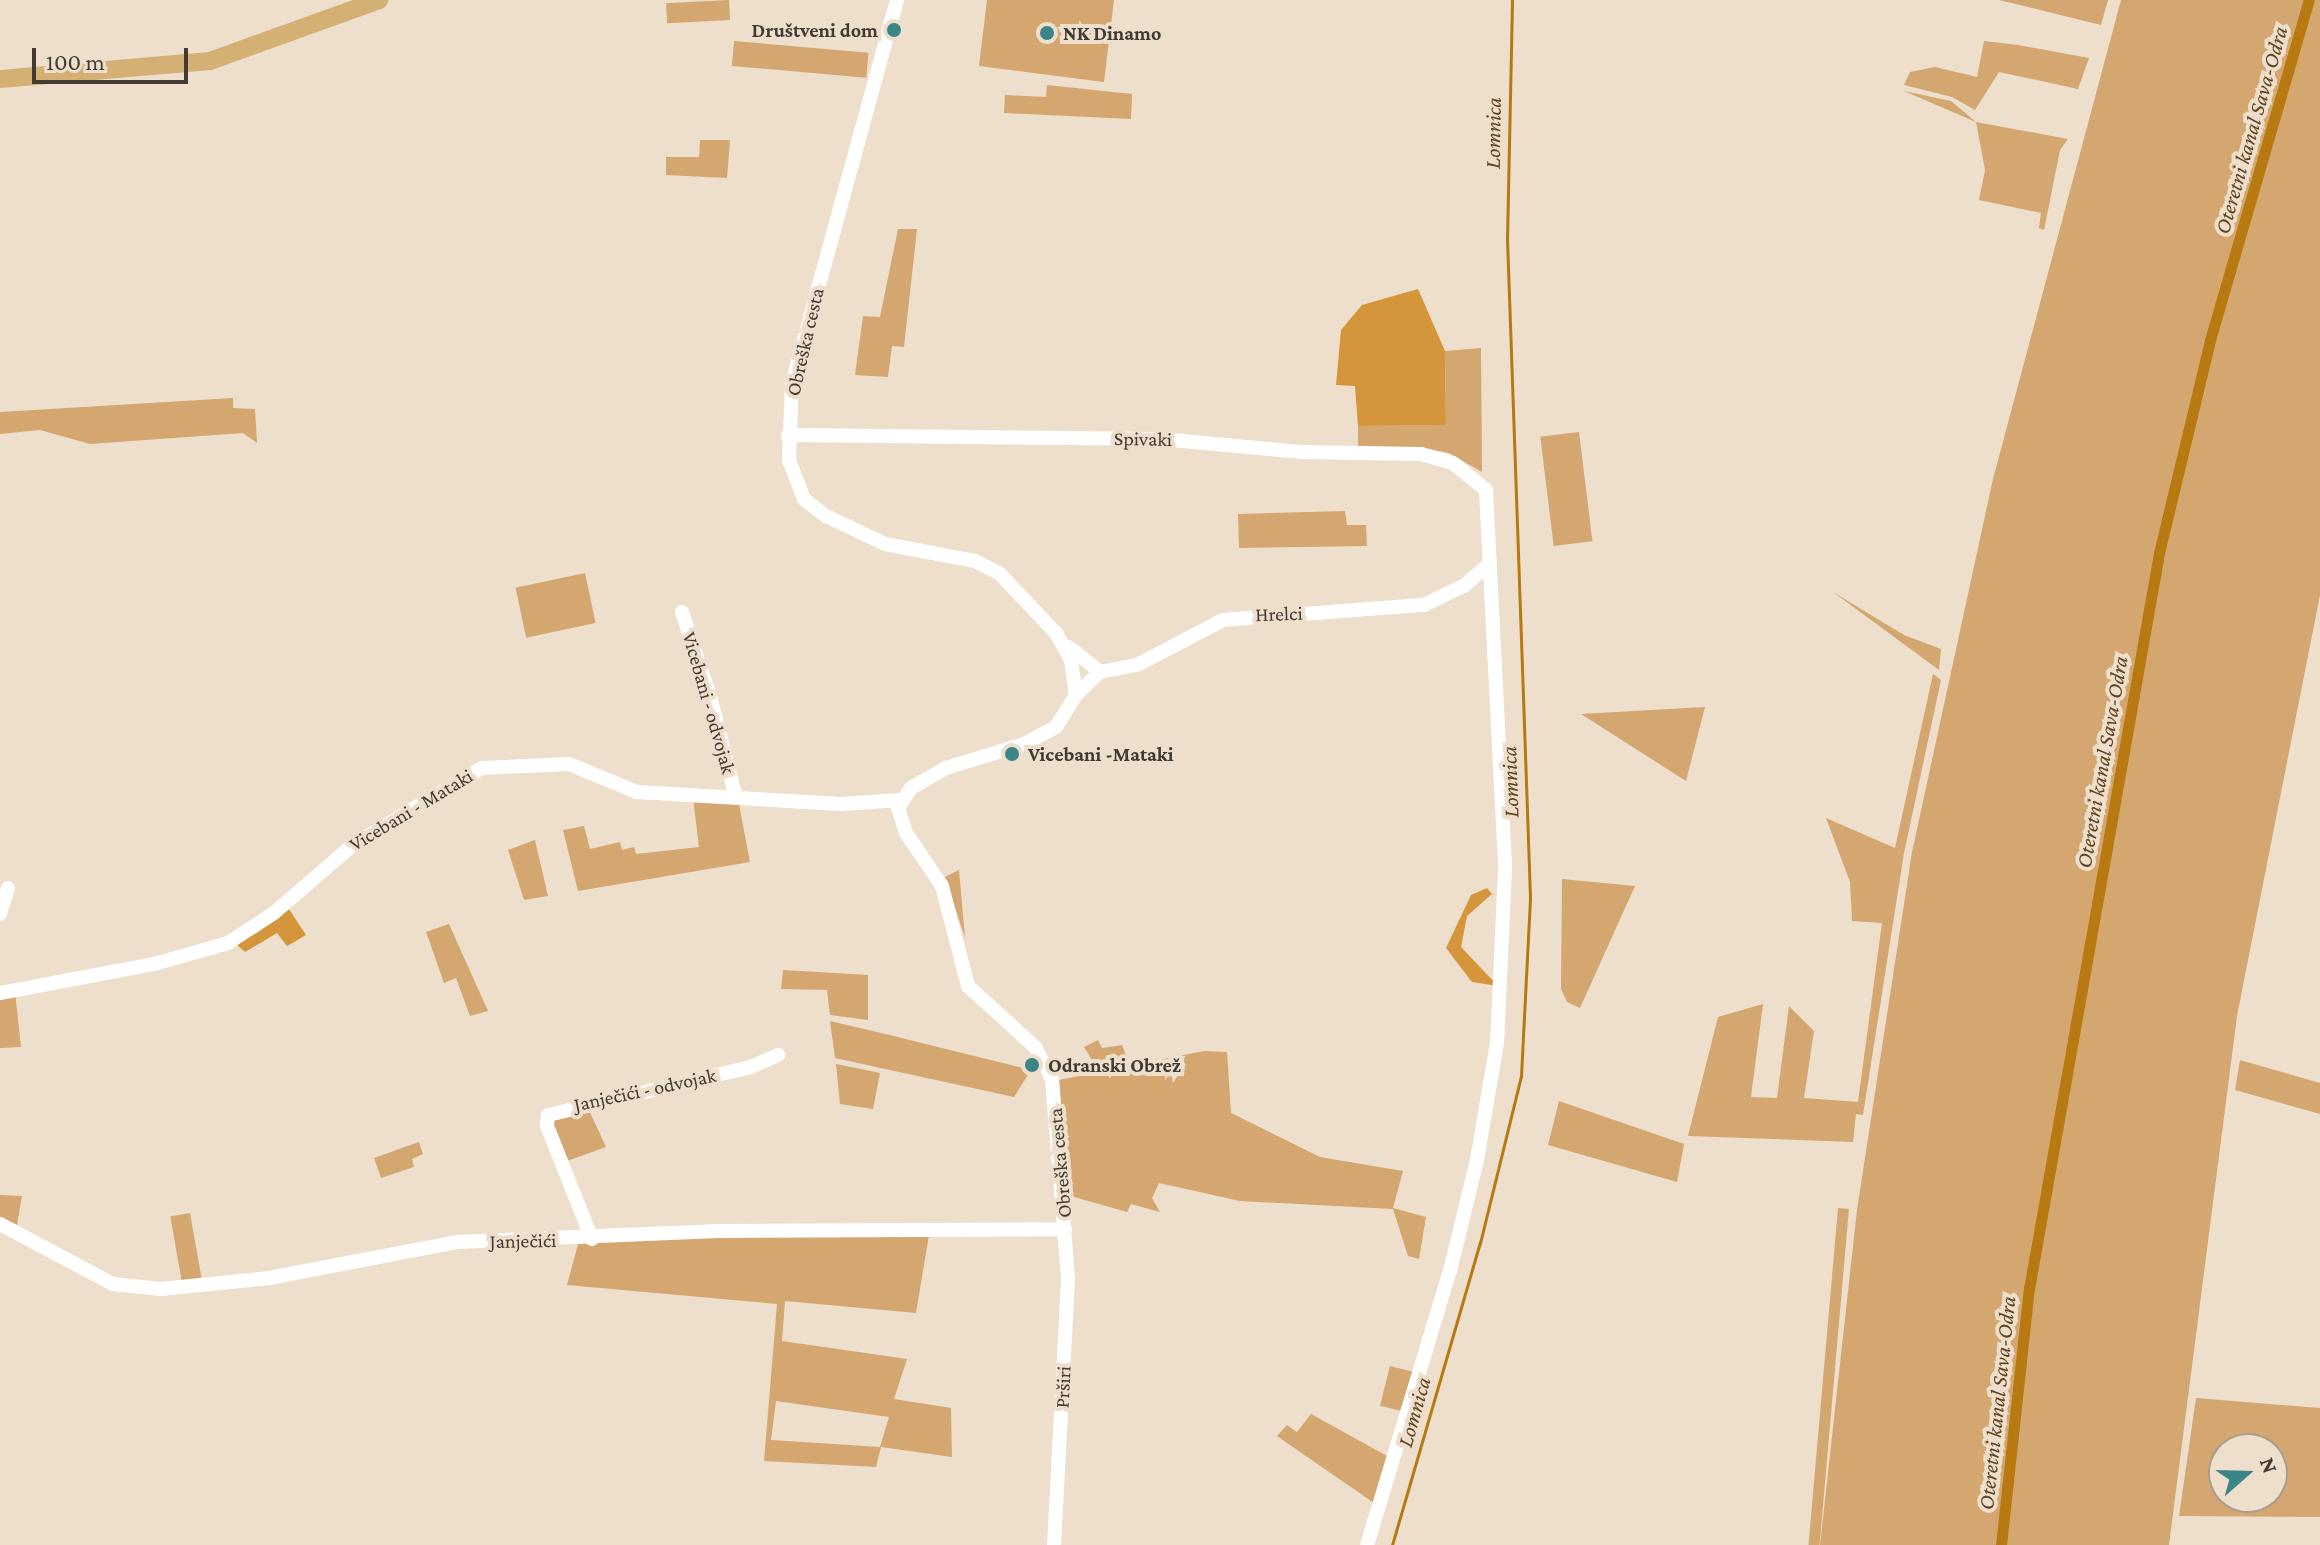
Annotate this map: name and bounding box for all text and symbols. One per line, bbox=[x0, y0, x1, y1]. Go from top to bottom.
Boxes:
place label: Društveni dom bbox=[752, 18, 878, 42]
marker: Društveni dom bbox=[885, 21, 903, 39]
place label: NK Dinamo bbox=[1063, 21, 1161, 45]
water label: Oteretni kanal Sava-Odra bbox=[2209, 23, 2293, 237]
marker: NK Dinamo bbox=[1038, 24, 1056, 42]
scale bar bbox=[36, 32, 192, 82]
text: 100 m bbox=[46, 48, 105, 75]
water label: Lomnica bbox=[1479, 97, 1507, 169]
street label: Obreška cesta bbox=[781, 286, 829, 398]
street label: Spivaki bbox=[1114, 426, 1172, 452]
street label: Hrelci bbox=[1255, 601, 1303, 627]
street label: Vicebani - odvojak bbox=[677, 629, 741, 777]
water label: Oteretni kanal Sava-Odra bbox=[2070, 654, 2134, 870]
place label: Vicebani -Mataki bbox=[1028, 742, 1173, 766]
marker: Vicebani -Mataki bbox=[1003, 745, 1021, 763]
water label: Lomnica bbox=[1496, 746, 1524, 818]
street label: Vicebani - Mataki bbox=[345, 764, 477, 856]
place label: Odranski Obrež bbox=[1048, 1053, 1181, 1077]
marker: Odranski Obrež bbox=[1023, 1056, 1041, 1074]
street label: Janječići - odvojak bbox=[572, 1063, 718, 1117]
street label: Obreška cesta bbox=[1043, 1107, 1077, 1219]
street label: Janječići bbox=[489, 1228, 557, 1254]
water label: Oteretni kanal Sava-Odra bbox=[1973, 1295, 2021, 1511]
street label: Prširi bbox=[1050, 1365, 1076, 1409]
water label: Lomnica bbox=[1391, 1374, 1437, 1450]
north arrow bbox=[2208, 1433, 2288, 1513]
text: N bbox=[2255, 1454, 2283, 1477]

